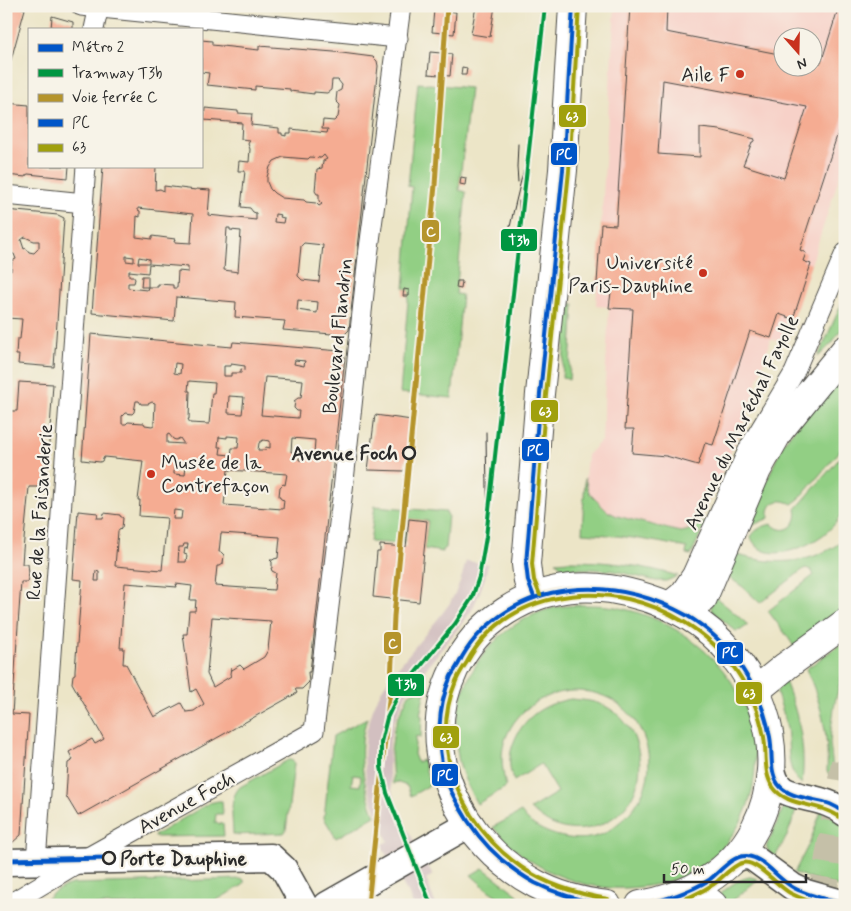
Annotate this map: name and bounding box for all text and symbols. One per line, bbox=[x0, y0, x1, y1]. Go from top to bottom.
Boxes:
legend bbox=[28, 28, 202, 168]
north arrow bbox=[774, 28, 824, 78]
text: Métro 2 bbox=[72, 38, 124, 58]
text: N bbox=[795, 53, 810, 73]
place label: Aile F bbox=[681, 62, 730, 89]
text: Tramway T3b bbox=[72, 64, 162, 84]
marker: Aile F bbox=[734, 68, 746, 80]
text: Voie ferrée C bbox=[72, 88, 158, 108]
line badge: 63 bbox=[558, 104, 587, 128]
text: 63 bbox=[565, 108, 579, 126]
text: PC bbox=[72, 114, 90, 134]
text: 63 bbox=[72, 138, 86, 158]
line badge: PC bbox=[550, 142, 578, 166]
text: PC bbox=[556, 146, 573, 164]
line badge: C bbox=[421, 219, 440, 243]
text: C bbox=[426, 223, 436, 241]
line badge: T3b bbox=[500, 228, 538, 252]
text: T3b bbox=[508, 232, 530, 250]
place label: Université Paris-Dauphine bbox=[568, 250, 693, 300]
street label: Boulevard Flandrin bbox=[317, 257, 360, 415]
marker: Université Paris-Dauphine bbox=[697, 267, 709, 279]
street label: Avenue du Maréchal Fayolle bbox=[678, 310, 806, 535]
line badge: 63 bbox=[530, 399, 559, 423]
text: 63 bbox=[538, 403, 552, 421]
street label: Rue de la Faisanderie bbox=[21, 423, 60, 601]
line badge: PC bbox=[521, 438, 550, 462]
place label: Avenue Foch bbox=[292, 441, 398, 468]
text: PC bbox=[527, 442, 544, 460]
marker: Avenue Foch bbox=[402, 446, 416, 460]
place label: Musée de la Contrefaçon bbox=[161, 450, 269, 500]
marker: Musée de la Contrefaçon bbox=[145, 468, 157, 480]
line badge: C bbox=[383, 631, 402, 655]
text: C bbox=[388, 635, 398, 653]
line badge: PC bbox=[716, 641, 744, 665]
text: PC bbox=[722, 644, 739, 662]
line badge: T3b bbox=[387, 673, 425, 697]
text: T3b bbox=[395, 676, 417, 694]
line badge: 63 bbox=[735, 681, 763, 705]
text: 63 bbox=[742, 685, 756, 703]
line badge: 63 bbox=[432, 725, 460, 749]
text: 63 bbox=[439, 729, 453, 747]
line badge: PC bbox=[431, 763, 459, 787]
street label: Avenue Foch bbox=[134, 766, 240, 841]
text: PC bbox=[437, 767, 454, 785]
place label: Porte Dauphine bbox=[120, 846, 248, 873]
marker: Porte Dauphine bbox=[102, 851, 116, 865]
scale bar bbox=[664, 851, 806, 883]
text: 50 m bbox=[671, 860, 705, 880]

